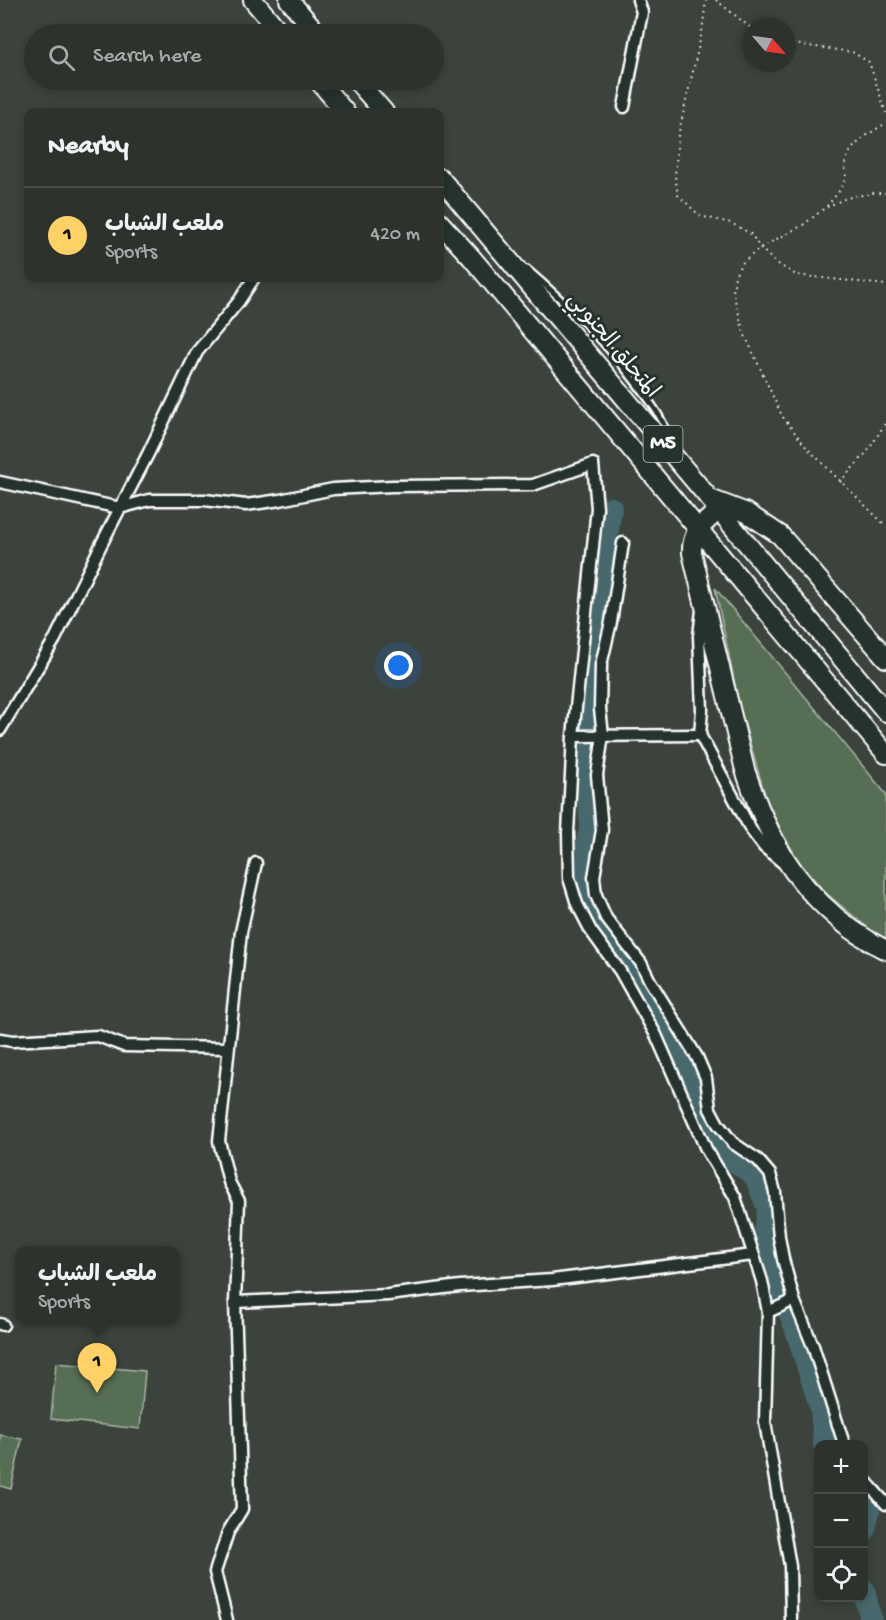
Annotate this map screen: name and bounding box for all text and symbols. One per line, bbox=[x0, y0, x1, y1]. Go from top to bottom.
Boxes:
north arrow bbox=[742, 18, 796, 72]
search box bbox=[24, 24, 444, 90]
icon: search bbox=[45, 41, 78, 74]
text: Search here bbox=[93, 44, 201, 70]
text: Nearby bbox=[48, 132, 129, 163]
text: ملعب الشباب bbox=[105, 213, 224, 239]
text: 1 bbox=[63, 224, 72, 247]
text: 420 m bbox=[370, 224, 420, 247]
text: Sports bbox=[105, 242, 157, 265]
street label: المتحلق الجنوبي bbox=[558, 288, 664, 406]
road number: M5 bbox=[644, 426, 682, 462]
your location bbox=[384, 651, 413, 680]
popup bbox=[15, 1246, 180, 1324]
text: ملعب الشباب bbox=[38, 1263, 157, 1289]
text: Sports bbox=[38, 1292, 90, 1315]
pin: 1 bbox=[78, 1344, 116, 1393]
map controls bbox=[814, 1440, 868, 1602]
button: + bbox=[814, 1440, 868, 1494]
button: − bbox=[814, 1494, 868, 1548]
button: locate bbox=[814, 1548, 868, 1602]

